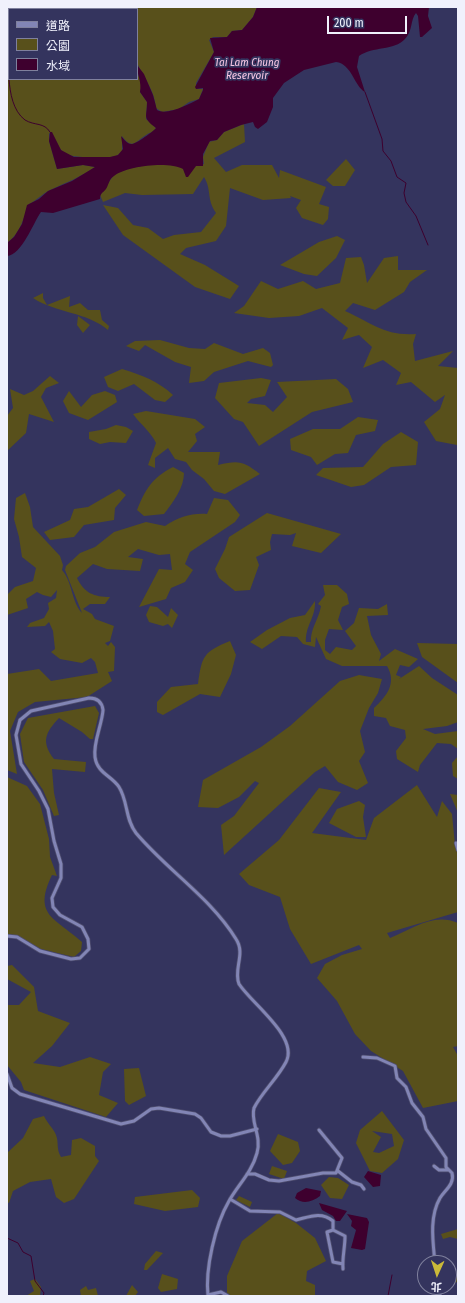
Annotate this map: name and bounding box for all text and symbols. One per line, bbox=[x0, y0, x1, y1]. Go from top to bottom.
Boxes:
legend bbox=[8, 8, 138, 80]
scale bar bbox=[329, 8, 409, 34]
text: 200 m bbox=[334, 16, 364, 30]
text: 道路 bbox=[46, 19, 70, 33]
text: 公園 bbox=[46, 39, 70, 53]
water label: Tai Lam Chung Reservoir bbox=[214, 56, 280, 82]
text: 水域 bbox=[46, 59, 70, 73]
north arrow bbox=[417, 1255, 457, 1295]
text: 北 bbox=[431, 1280, 442, 1293]

